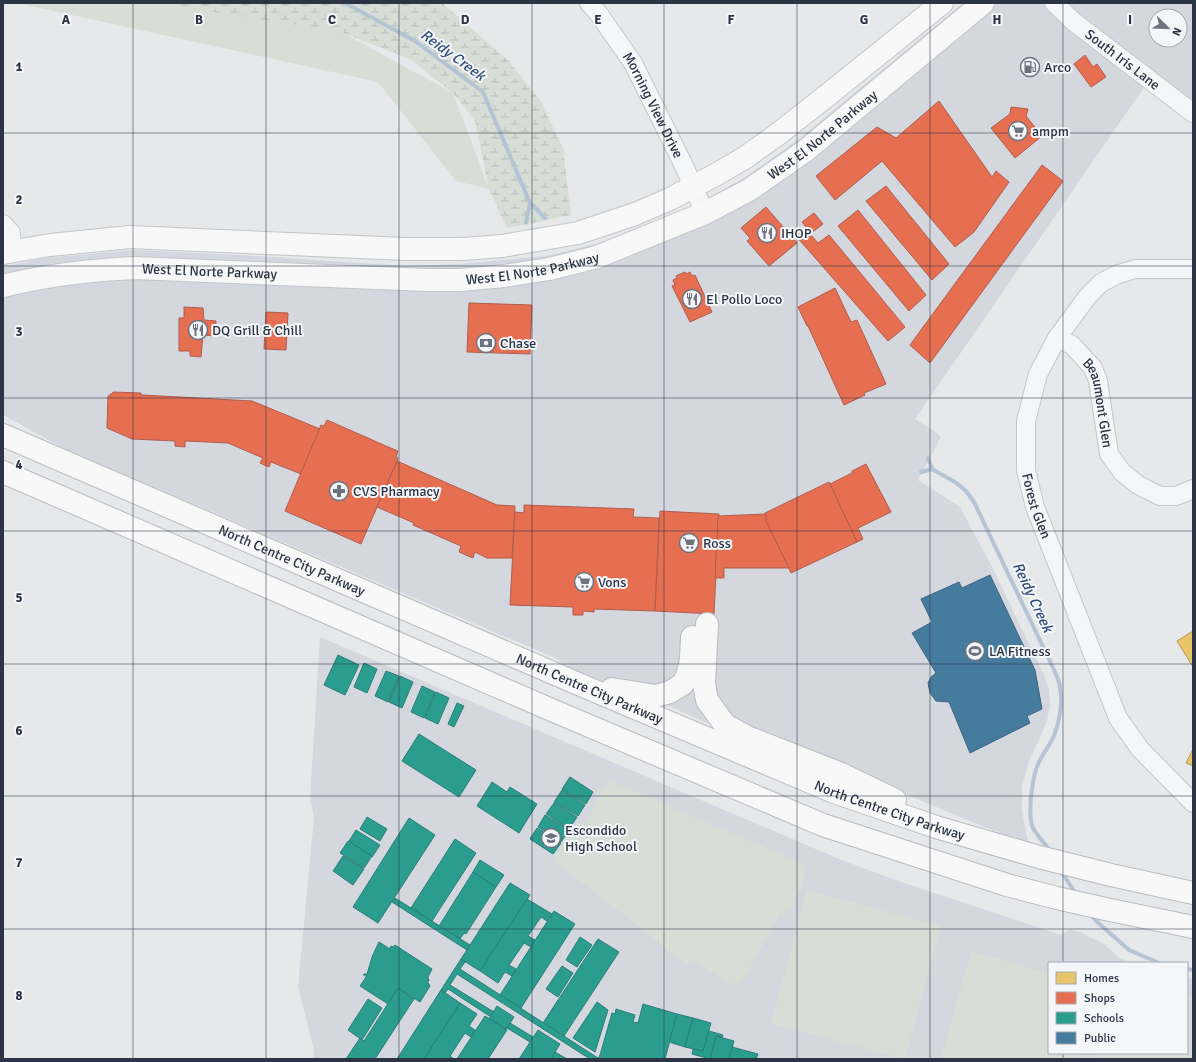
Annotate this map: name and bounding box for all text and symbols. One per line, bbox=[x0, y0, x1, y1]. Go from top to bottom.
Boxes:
north arrow bbox=[1148, 8, 1188, 48]
text: A bbox=[62, 12, 71, 28]
text: B bbox=[195, 12, 203, 28]
text: C bbox=[328, 12, 336, 28]
text: D bbox=[461, 12, 470, 28]
text: E bbox=[594, 12, 602, 28]
text: F bbox=[728, 12, 735, 28]
text: G bbox=[860, 12, 868, 28]
text: H bbox=[993, 12, 1001, 28]
text: I bbox=[1128, 12, 1132, 28]
water label: Reidy Creek bbox=[417, 26, 490, 85]
street label: South Iris Lane bbox=[1082, 26, 1163, 94]
text: N bbox=[1169, 26, 1184, 38]
street label: Morning View Drive bbox=[619, 49, 687, 161]
fuel station icon: Arco bbox=[1019, 56, 1041, 78]
text: 1 bbox=[15, 59, 23, 75]
place label: Arco bbox=[1044, 59, 1071, 76]
street label: West El Norte Parkway bbox=[764, 86, 881, 184]
supermarket icon: ampm bbox=[1007, 120, 1029, 142]
place label: ampm bbox=[1032, 123, 1069, 140]
text: 2 bbox=[15, 192, 23, 208]
restaurant icon: IHOP bbox=[756, 222, 778, 244]
place label: IHOP bbox=[781, 225, 812, 242]
street label: West El Norte Parkway bbox=[465, 249, 601, 288]
street label: West El Norte Parkway bbox=[142, 260, 278, 283]
restaurant icon: El Pollo Loco bbox=[681, 288, 703, 310]
place label: El Pollo Loco bbox=[706, 291, 782, 308]
restaurant icon: DQ Grill & Chill bbox=[187, 319, 209, 341]
place label: DQ Grill & Chill bbox=[212, 322, 302, 339]
text: 3 bbox=[15, 324, 23, 340]
bank icon: Chase bbox=[475, 332, 497, 354]
place label: Chase bbox=[500, 335, 536, 352]
street label: Beaumont Glen bbox=[1079, 355, 1116, 449]
text: 4 bbox=[15, 457, 23, 473]
street label: Forest Glen bbox=[1018, 471, 1055, 541]
pharmacy icon: CVS Pharmacy bbox=[328, 480, 350, 502]
place label: CVS Pharmacy bbox=[353, 483, 440, 500]
street label: North Centre City Parkway bbox=[216, 521, 368, 600]
supermarket icon: Ross bbox=[678, 532, 700, 554]
place label: Ross bbox=[703, 535, 731, 552]
water label: Reidy Creek bbox=[1009, 559, 1058, 636]
supermarket icon: Vons bbox=[573, 571, 595, 593]
place label: Vons bbox=[598, 574, 626, 591]
text: 5 bbox=[15, 590, 23, 606]
sports icon: LA Fitness bbox=[964, 640, 986, 662]
place label: LA Fitness bbox=[989, 643, 1051, 660]
street label: North Centre City Parkway bbox=[513, 650, 666, 728]
text: 6 bbox=[15, 723, 23, 739]
street label: North Centre City Parkway bbox=[812, 777, 967, 844]
place label: Escondido High School bbox=[565, 822, 637, 855]
school or university icon: Escondido High School bbox=[540, 827, 562, 849]
text: 7 bbox=[15, 855, 23, 871]
legend bbox=[1048, 962, 1188, 1054]
text: Homes bbox=[1084, 971, 1119, 986]
text: 8 bbox=[15, 988, 23, 1004]
text: Shops bbox=[1084, 991, 1115, 1006]
text: Schools bbox=[1084, 1011, 1124, 1026]
text: Public bbox=[1084, 1031, 1116, 1046]

